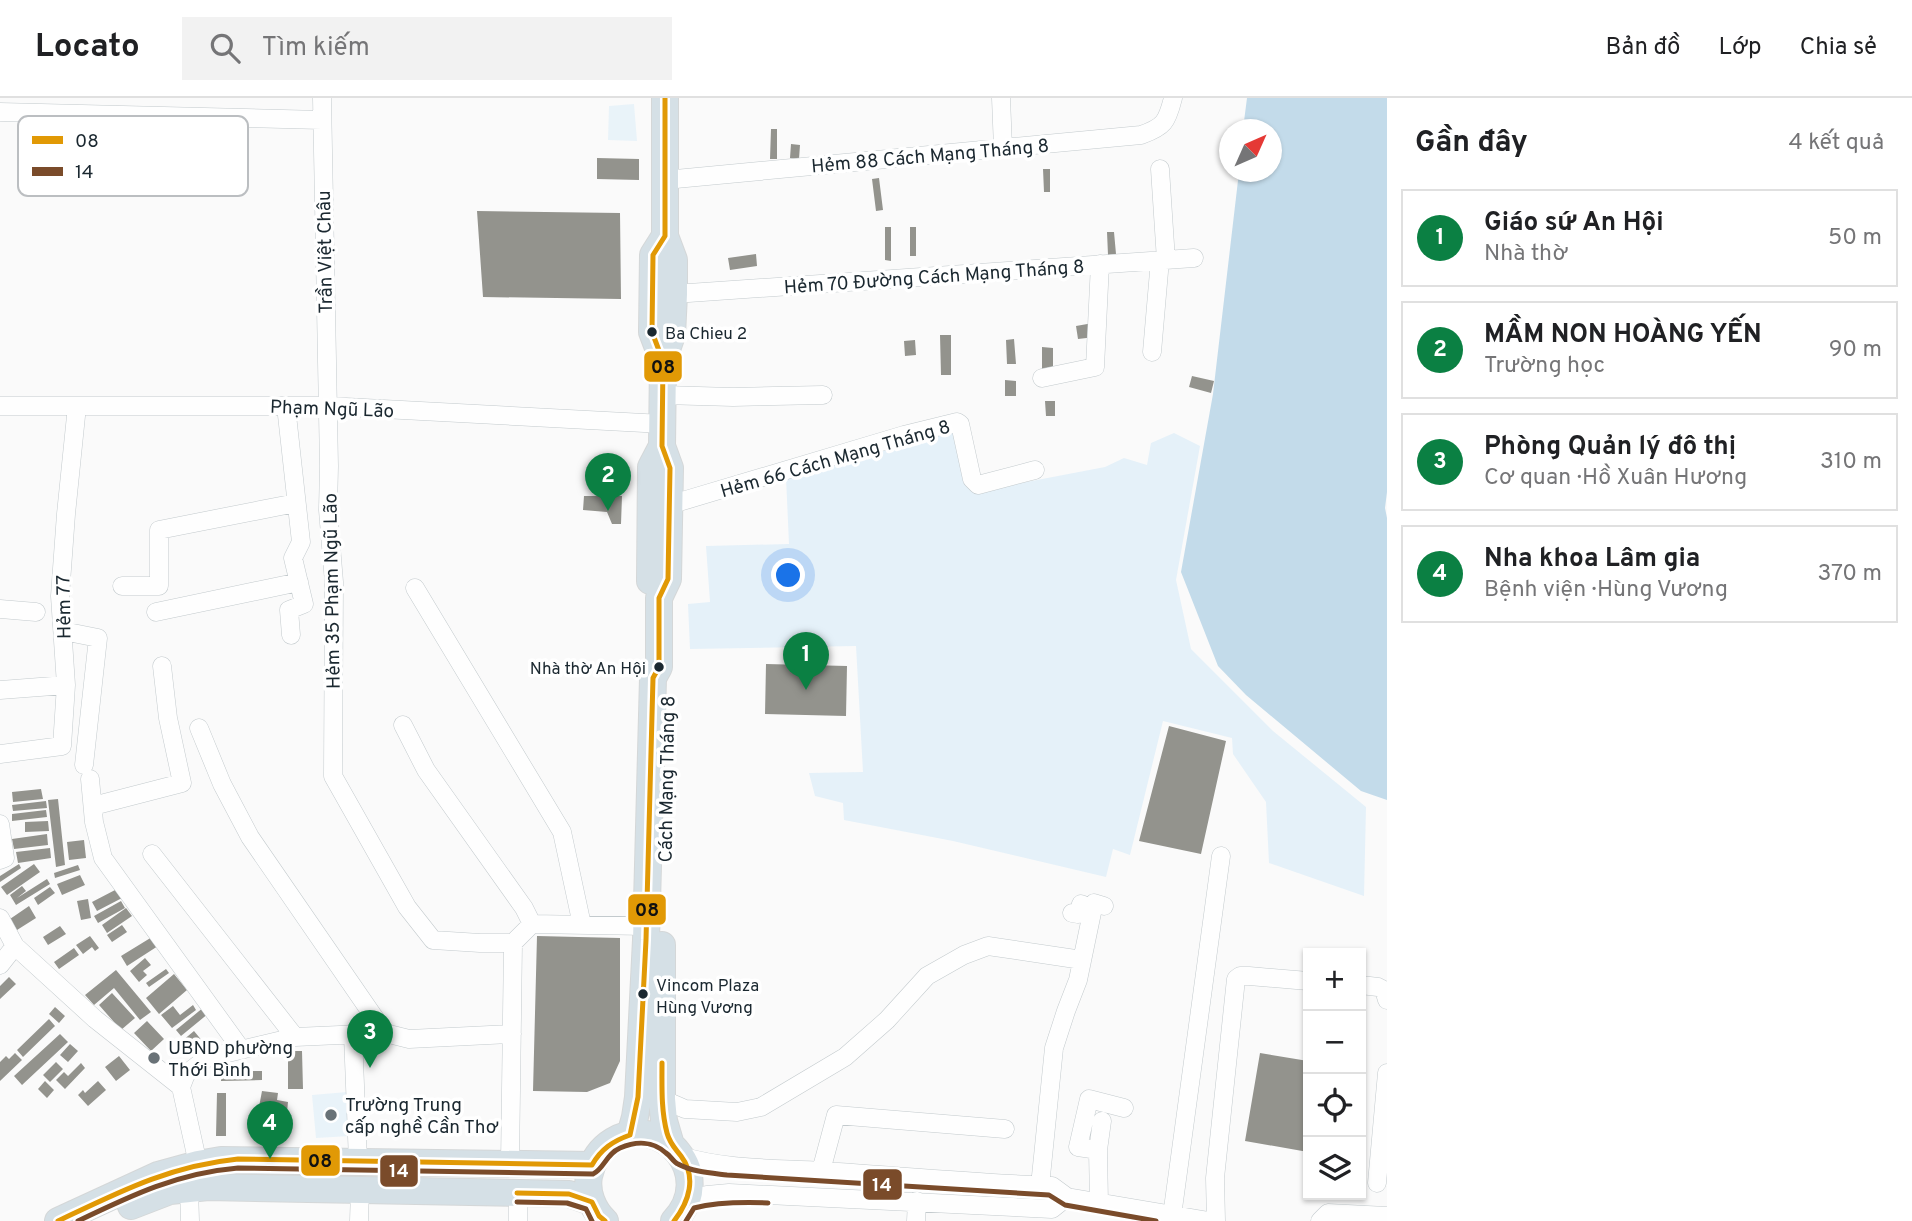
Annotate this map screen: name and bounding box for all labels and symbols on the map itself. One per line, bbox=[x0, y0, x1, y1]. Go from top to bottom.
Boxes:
legend bbox=[18, 116, 248, 196]
north arrow bbox=[1219, 119, 1282, 182]
text: 08 bbox=[75, 130, 99, 154]
street label: Hẻm 88 Cách Mạng Tháng 8 bbox=[810, 135, 1050, 179]
text: 14 bbox=[75, 161, 94, 185]
street label: Trần Việt Châu bbox=[313, 190, 339, 314]
street label: Hẻm 70 Đường Cách Mạng Tháng 8 bbox=[783, 256, 1085, 300]
place label: Ba Chieu 2 bbox=[665, 324, 747, 346]
marker: Ba Chieu 2 bbox=[645, 325, 659, 339]
line badge: 08 bbox=[643, 350, 683, 383]
text: 08 bbox=[651, 356, 675, 380]
street label: Phạm Ngũ Lão bbox=[269, 396, 394, 424]
street label: Hẻm 66 Cách Mạng Tháng 8 bbox=[718, 416, 953, 504]
pin: 2 bbox=[585, 453, 631, 511]
street label: Hẻm 35 Phạm Ngũ Lão bbox=[319, 493, 347, 689]
your location bbox=[771, 558, 805, 592]
street label: Hẻm 77 bbox=[52, 575, 78, 639]
pin: 1 bbox=[783, 632, 829, 690]
place label: Nhà thờ An Hội bbox=[530, 659, 646, 681]
marker: Nhà thờ An Hội bbox=[652, 660, 666, 674]
street label: Cách Mạng Tháng 8 bbox=[655, 695, 681, 863]
line badge: 08 bbox=[627, 893, 667, 926]
text: 08 bbox=[635, 899, 659, 923]
place label: Vincom Plaza Hùng Vương bbox=[656, 976, 759, 1020]
marker: Vincom Plaza Hùng Vương bbox=[636, 987, 650, 1001]
pin: 3 bbox=[347, 1010, 393, 1068]
place label: UBND phường Thới Bình bbox=[168, 1037, 293, 1083]
marker: UBND phường Thới Bình bbox=[146, 1050, 162, 1066]
place label: Trường Trung cấp nghề Cần Thơ bbox=[345, 1094, 499, 1140]
pin: 4 bbox=[247, 1101, 293, 1159]
marker: Trường Trung cấp nghề Cần Thơ bbox=[323, 1107, 339, 1123]
line badge: 08 bbox=[300, 1144, 341, 1177]
text: 08 bbox=[308, 1150, 332, 1174]
line badge: 14 bbox=[379, 1154, 419, 1188]
text: 14 bbox=[389, 1160, 409, 1184]
line badge: 14 bbox=[862, 1168, 903, 1201]
text: 14 bbox=[872, 1174, 892, 1198]

